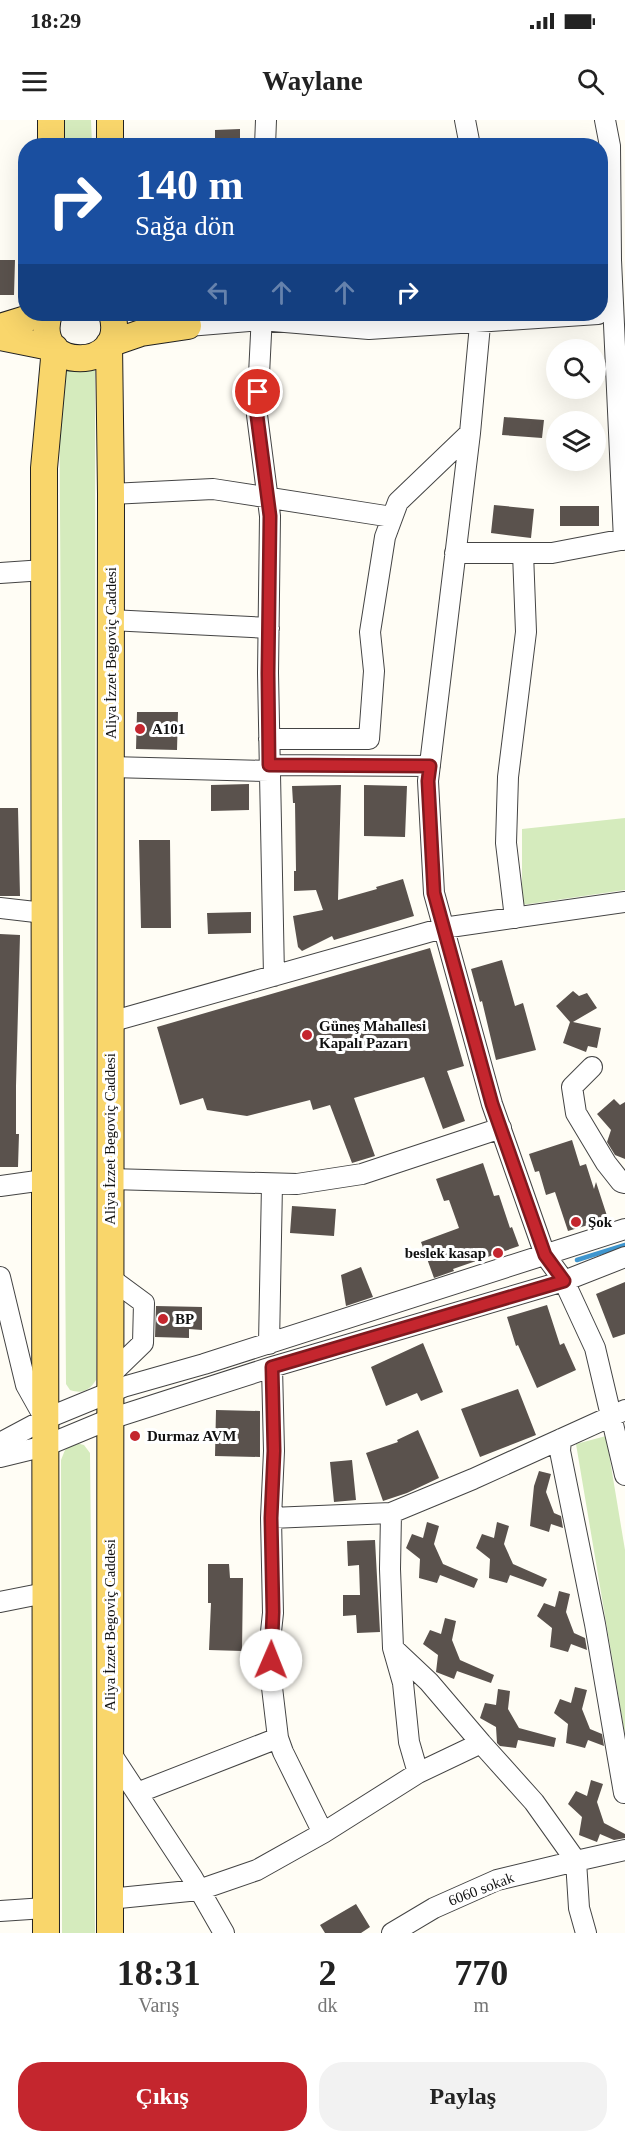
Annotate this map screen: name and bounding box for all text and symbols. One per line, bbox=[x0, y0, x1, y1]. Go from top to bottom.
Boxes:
text: 18:29 bbox=[30, 8, 81, 33]
icon: menu bbox=[18, 65, 51, 98]
icon: search bbox=[574, 65, 607, 98]
text: Waylane bbox=[262, 66, 363, 96]
icon: right bbox=[36, 162, 114, 240]
text: 140 m bbox=[135, 162, 244, 208]
text: Sağa dön bbox=[135, 211, 235, 241]
icon: left bbox=[202, 276, 235, 309]
icon: ahead bbox=[265, 276, 298, 309]
icon: ahead bbox=[328, 276, 361, 309]
icon: right bbox=[391, 276, 424, 309]
map controls bbox=[546, 339, 606, 471]
button: search bbox=[546, 339, 606, 399]
pin bbox=[232, 366, 283, 417]
icon: arrive bbox=[241, 375, 274, 408]
button: layers bbox=[546, 411, 606, 471]
street label: Aliya İzzet Begoviç Caddesi bbox=[103, 567, 119, 739]
place label: A101 bbox=[152, 721, 185, 737]
marker: A101 bbox=[133, 722, 147, 736]
place label: Güneş Mahallesi Kapalı Pazarı bbox=[319, 1018, 426, 1051]
marker: Güneş Mahallesi Kapalı Pazarı bbox=[300, 1028, 314, 1042]
street label: Aliya İzzet Begoviç Caddesi bbox=[102, 1053, 118, 1225]
place label: Şok bbox=[588, 1214, 613, 1230]
marker: Şok bbox=[569, 1215, 583, 1229]
place label: beslek kasap bbox=[405, 1245, 486, 1261]
marker: beslek kasap bbox=[491, 1246, 505, 1260]
place label: BP bbox=[175, 1311, 194, 1327]
marker: BP bbox=[156, 1312, 170, 1326]
place label: Durmaz AVM bbox=[147, 1428, 236, 1444]
marker: Durmaz AVM bbox=[128, 1429, 142, 1443]
street label: Aliya İzzet Begoviç Caddesi bbox=[102, 1539, 118, 1711]
position arrow bbox=[239, 1628, 303, 1692]
street label: 6060 sokak bbox=[446, 1869, 516, 1909]
text: 18:31 bbox=[117, 1953, 201, 1993]
text: 2 bbox=[319, 1953, 337, 1993]
text: 770 bbox=[454, 1953, 508, 1993]
text: Varış bbox=[138, 1994, 179, 2016]
text: dk bbox=[318, 1994, 338, 2016]
text: m bbox=[473, 1994, 489, 2016]
button: Çıkış bbox=[18, 2062, 307, 2131]
button: Paylaş bbox=[319, 2062, 607, 2131]

